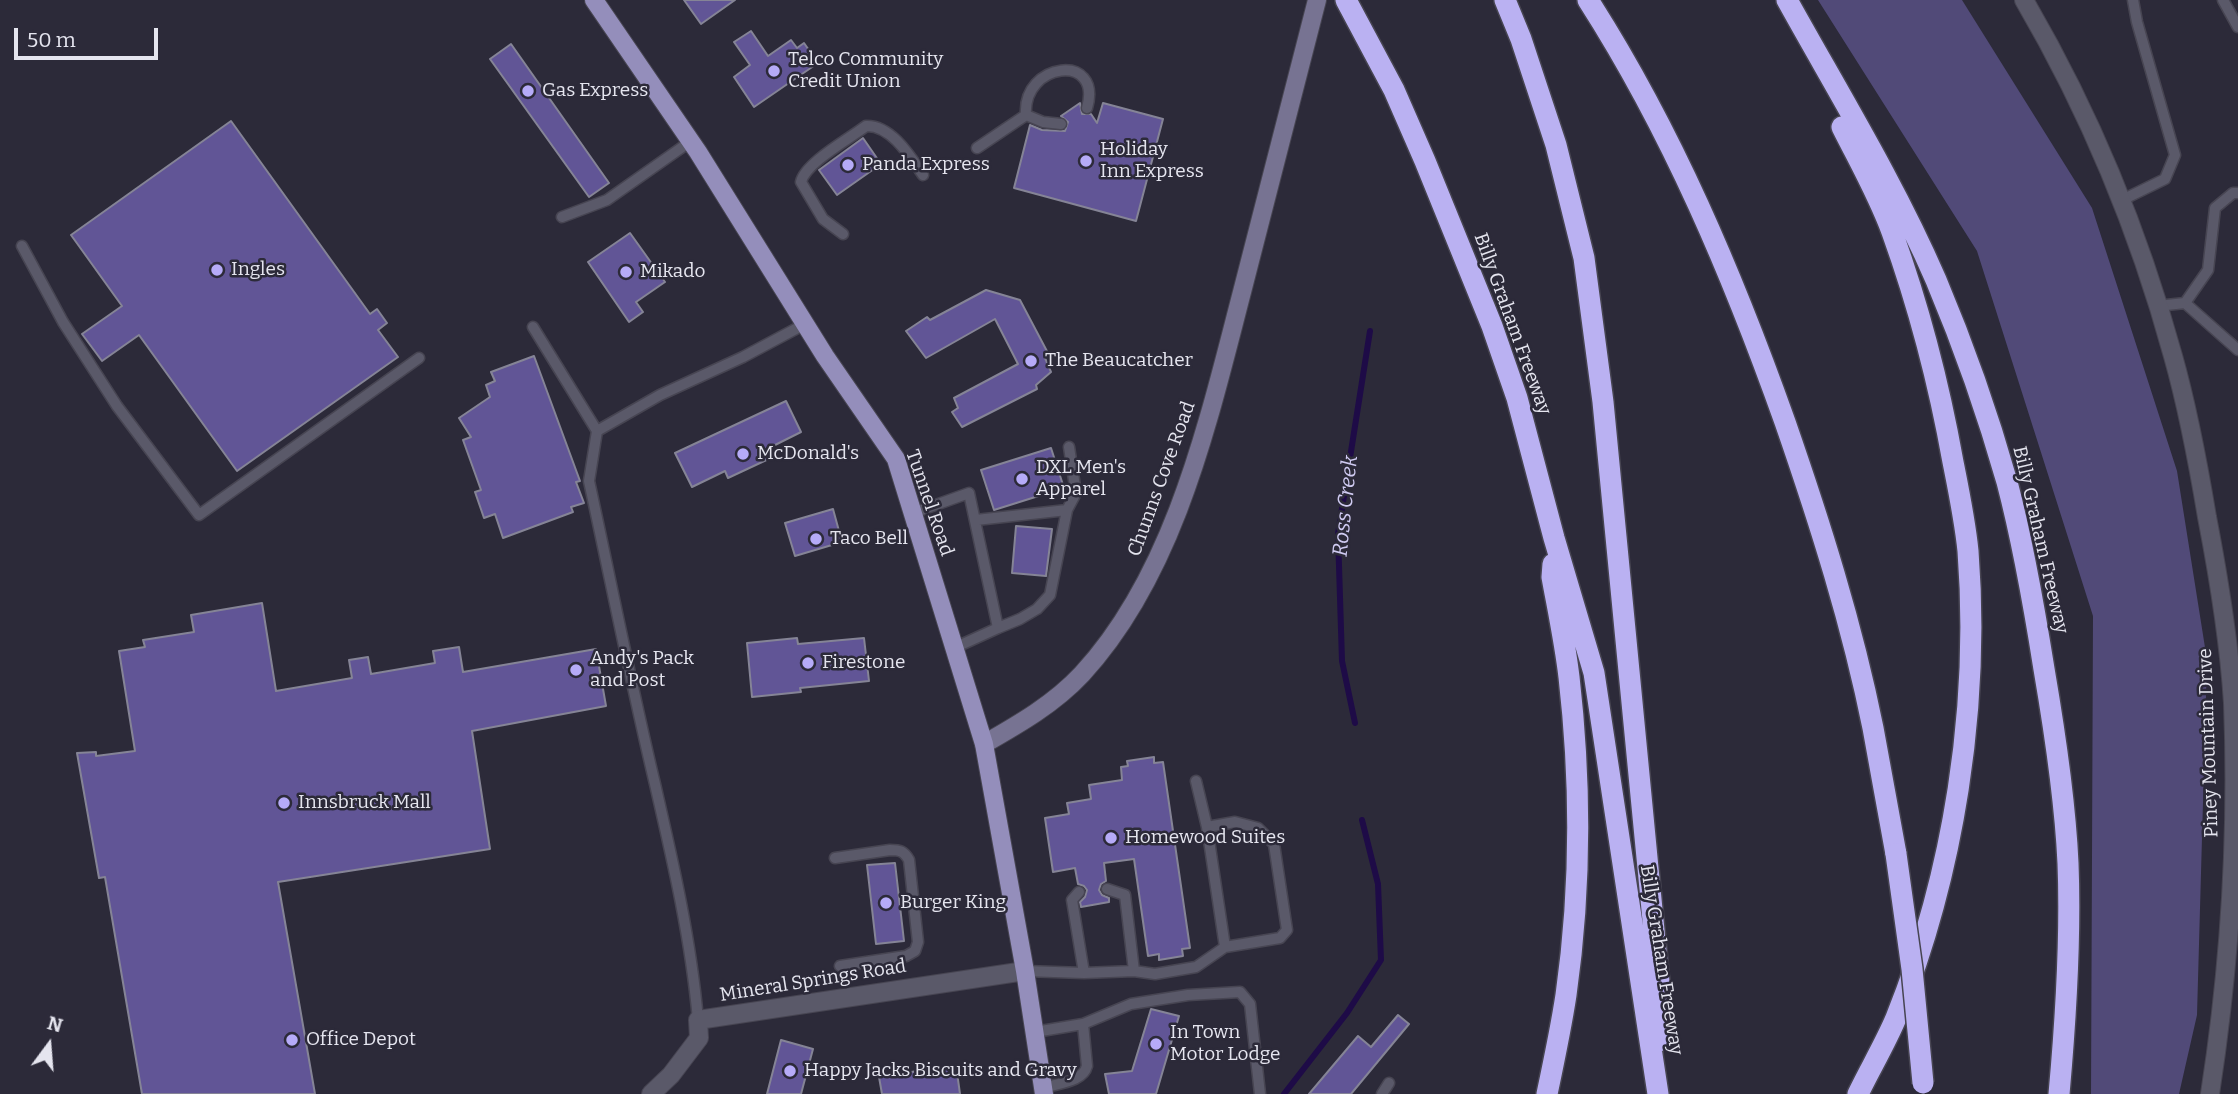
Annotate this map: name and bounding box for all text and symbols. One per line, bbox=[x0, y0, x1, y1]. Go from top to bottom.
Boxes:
scale bar bbox=[18, 14, 161, 58]
text: 50 m bbox=[27, 27, 76, 53]
place label: Telco Community Credit Union bbox=[788, 49, 943, 93]
marker: Telco Community Credit Union bbox=[766, 63, 782, 79]
place label: Gas Express bbox=[542, 80, 648, 102]
marker: Gas Express bbox=[520, 83, 536, 99]
place label: Holiday Inn Express bbox=[1100, 139, 1204, 183]
marker: Holiday Inn Express bbox=[1078, 153, 1094, 169]
place label: Panda Express bbox=[862, 154, 990, 176]
marker: Panda Express bbox=[840, 157, 856, 173]
street label: Billy Graham Freeway bbox=[1468, 230, 1556, 418]
place label: Ingles bbox=[231, 259, 285, 281]
place label: Mikado bbox=[640, 261, 705, 283]
marker: Ingles bbox=[209, 262, 225, 278]
marker: Mikado bbox=[618, 264, 634, 280]
place label: The Beaucatcher bbox=[1045, 350, 1193, 372]
marker: The Beaucatcher bbox=[1023, 353, 1039, 369]
street label: Chunns Cove Road bbox=[1123, 398, 1201, 560]
place label: McDonald's bbox=[757, 443, 859, 465]
street label: Billy Graham Freeway bbox=[2007, 444, 2073, 636]
marker: McDonald's bbox=[735, 446, 751, 462]
street label: Tunnel Road bbox=[900, 447, 958, 559]
water label: Ross Creek bbox=[1328, 454, 1364, 558]
place label: DXL Men's Apparel bbox=[1036, 457, 1126, 501]
marker: DXL Men's Apparel bbox=[1014, 471, 1030, 487]
place label: Taco Bell bbox=[830, 528, 908, 550]
marker: Taco Bell bbox=[808, 531, 824, 547]
place label: Andy's Pack and Post bbox=[590, 648, 694, 692]
street label: Piney Mountain Drive bbox=[2194, 648, 2224, 838]
place label: Firestone bbox=[822, 652, 905, 674]
marker: Firestone bbox=[800, 655, 816, 671]
marker: Andy's Pack and Post bbox=[568, 662, 584, 678]
place label: Innsbruck Mall bbox=[298, 792, 431, 814]
marker: Innsbruck Mall bbox=[276, 795, 292, 811]
place label: Homewood Suites bbox=[1125, 827, 1285, 849]
marker: Homewood Suites bbox=[1103, 830, 1119, 846]
street label: Billy Graham Freeway bbox=[1635, 863, 1687, 1057]
place label: Burger King bbox=[900, 892, 1006, 914]
marker: Burger King bbox=[878, 895, 894, 911]
street label: Mineral Springs Road bbox=[718, 955, 908, 1007]
north arrow bbox=[14, 1010, 84, 1080]
text: N bbox=[45, 1011, 65, 1037]
place label: In Town Motor Lodge bbox=[1170, 1022, 1280, 1066]
place label: Office Depot bbox=[306, 1029, 416, 1051]
marker: Office Depot bbox=[284, 1032, 300, 1048]
marker: In Town Motor Lodge bbox=[1148, 1036, 1164, 1052]
place label: Happy Jacks Biscuits and Gravy bbox=[804, 1060, 1077, 1082]
marker: Happy Jacks Biscuits and Gravy bbox=[782, 1063, 798, 1079]

